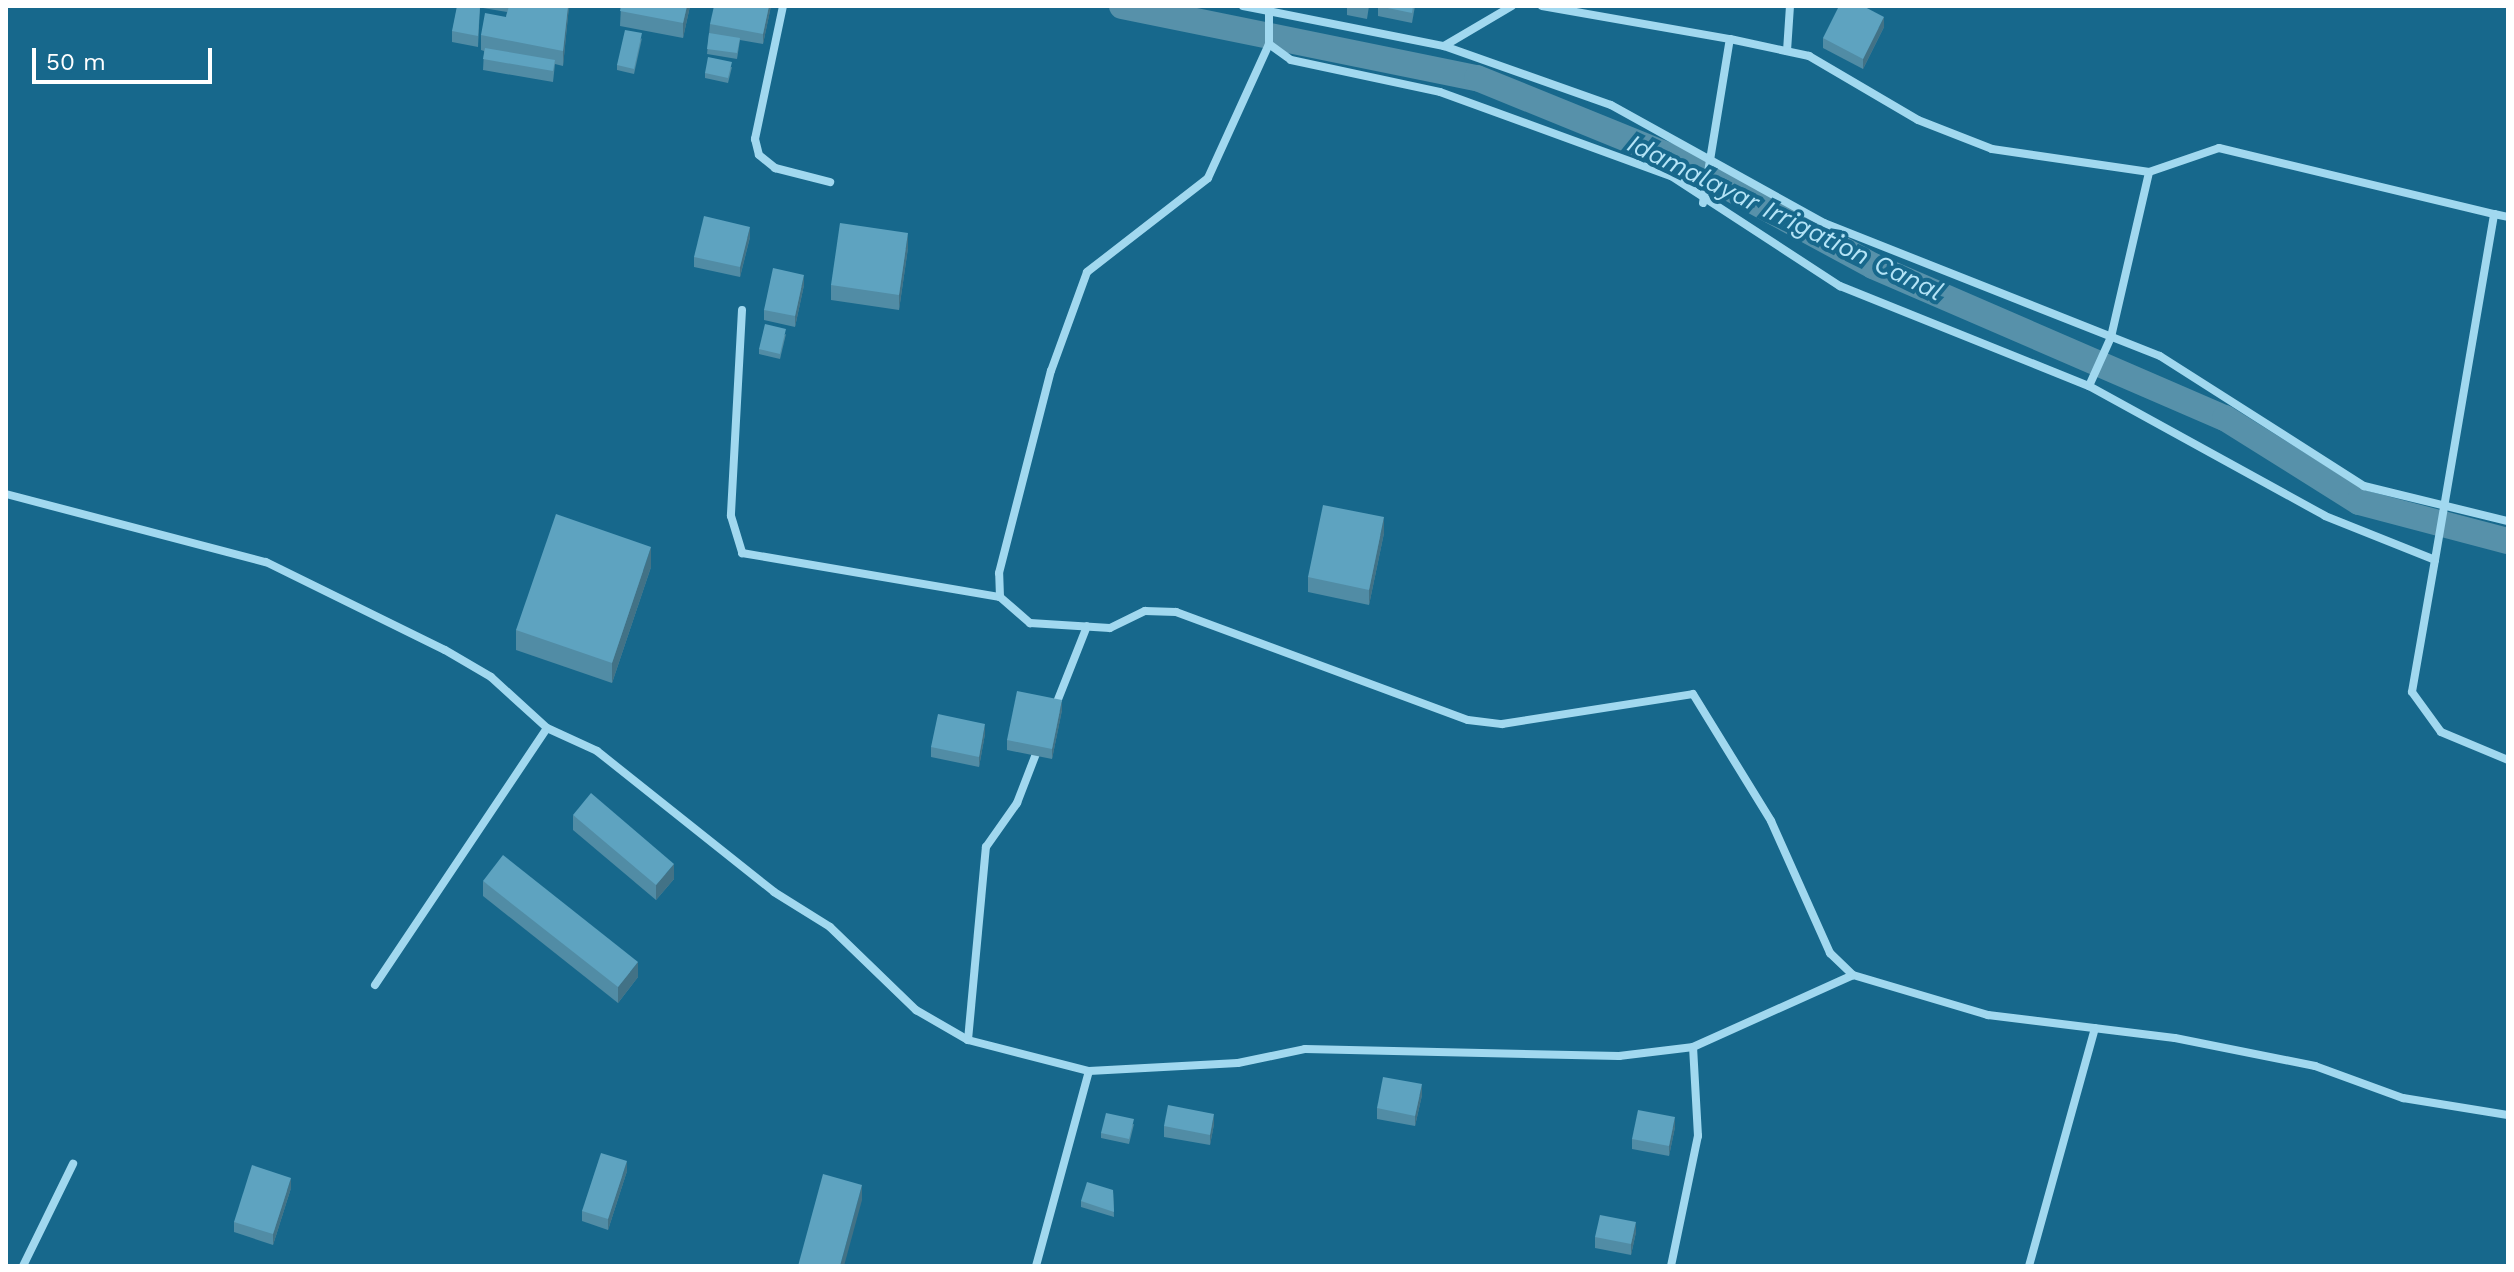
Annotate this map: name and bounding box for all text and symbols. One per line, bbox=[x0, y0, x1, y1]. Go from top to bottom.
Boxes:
scale bar bbox=[36, 32, 216, 82]
text: 50 m bbox=[46, 48, 106, 76]
water label: Idamalayar Irrigation Canal bbox=[1622, 128, 1948, 308]

